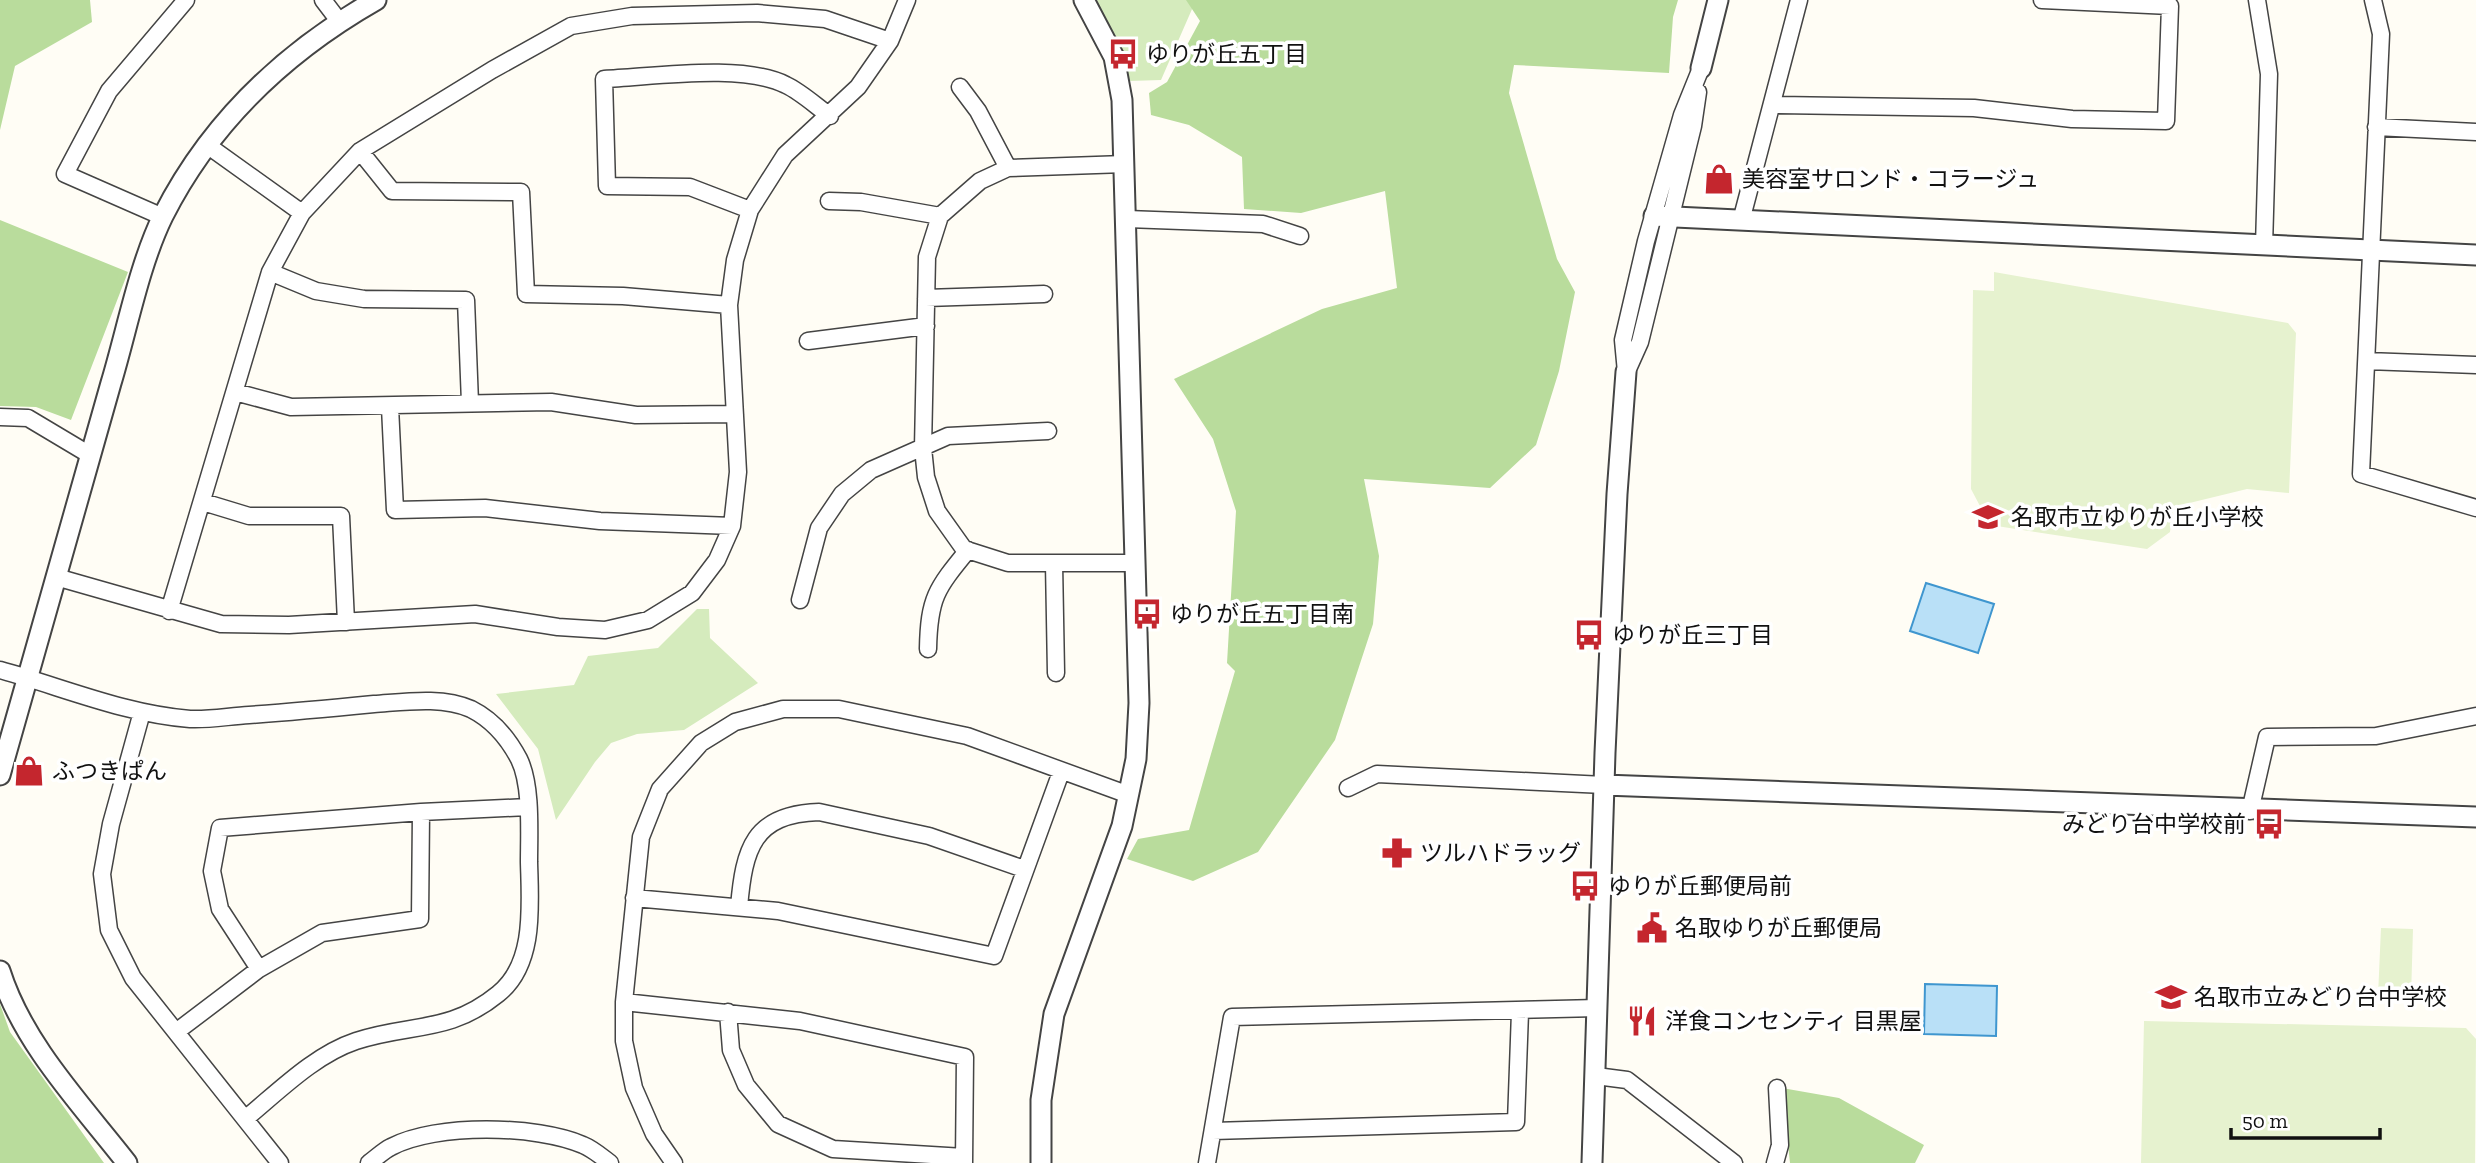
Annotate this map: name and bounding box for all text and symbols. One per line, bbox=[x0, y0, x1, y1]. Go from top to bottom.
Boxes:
bus stop icon: ゆりが丘五丁目 bbox=[1106, 37, 1140, 71]
place label: ゆりが丘五丁目 bbox=[1146, 40, 1307, 68]
shop icon: 美容室サロンド・コラージュ bbox=[1702, 162, 1736, 196]
place label: 美容室サロンド・コラージュ bbox=[1742, 165, 2039, 193]
school or university icon: 名取市立ゆりが丘小学校 bbox=[1971, 500, 2005, 534]
place label: 名取市立ゆりが丘小学校 bbox=[2011, 503, 2264, 531]
bus stop icon: ゆりが丘五丁目南 bbox=[1130, 597, 1164, 631]
place label: ゆりが丘五丁目南 bbox=[1170, 600, 1354, 628]
bus stop icon: ゆりが丘三丁目 bbox=[1572, 618, 1606, 652]
place label: ゆりが丘三丁目 bbox=[1612, 621, 1773, 649]
shop icon: ふつきぱん bbox=[12, 754, 46, 788]
place label: ふつきぱん bbox=[52, 757, 167, 785]
bus stop icon: みどり台中学校前 bbox=[2252, 807, 2286, 841]
place label: みどり台中学校前 bbox=[2062, 810, 2246, 838]
pharmacy icon: ツルハドラッグ bbox=[1380, 836, 1414, 870]
place label: ツルハドラッグ bbox=[1420, 839, 1581, 867]
bus stop icon: ゆりが丘郵便局前 bbox=[1568, 869, 1602, 903]
place label: ゆりが丘郵便局前 bbox=[1608, 872, 1792, 900]
public building icon: 名取ゆりが丘郵便局 bbox=[1635, 911, 1669, 945]
place label: 名取ゆりが丘郵便局 bbox=[1675, 914, 1882, 942]
school or university icon: 名取市立みどり台中学校 bbox=[2154, 980, 2188, 1014]
place label: 名取市立みどり台中学校 bbox=[2194, 983, 2447, 1011]
restaurant icon: 洋食コンセンティ 目黒屋 bbox=[1625, 1004, 1659, 1038]
place label: 洋食コンセンティ 目黒屋 bbox=[1665, 1007, 1922, 1035]
scale bar bbox=[2231, 1096, 2380, 1140]
text: 50 m bbox=[2242, 1108, 2288, 1133]

